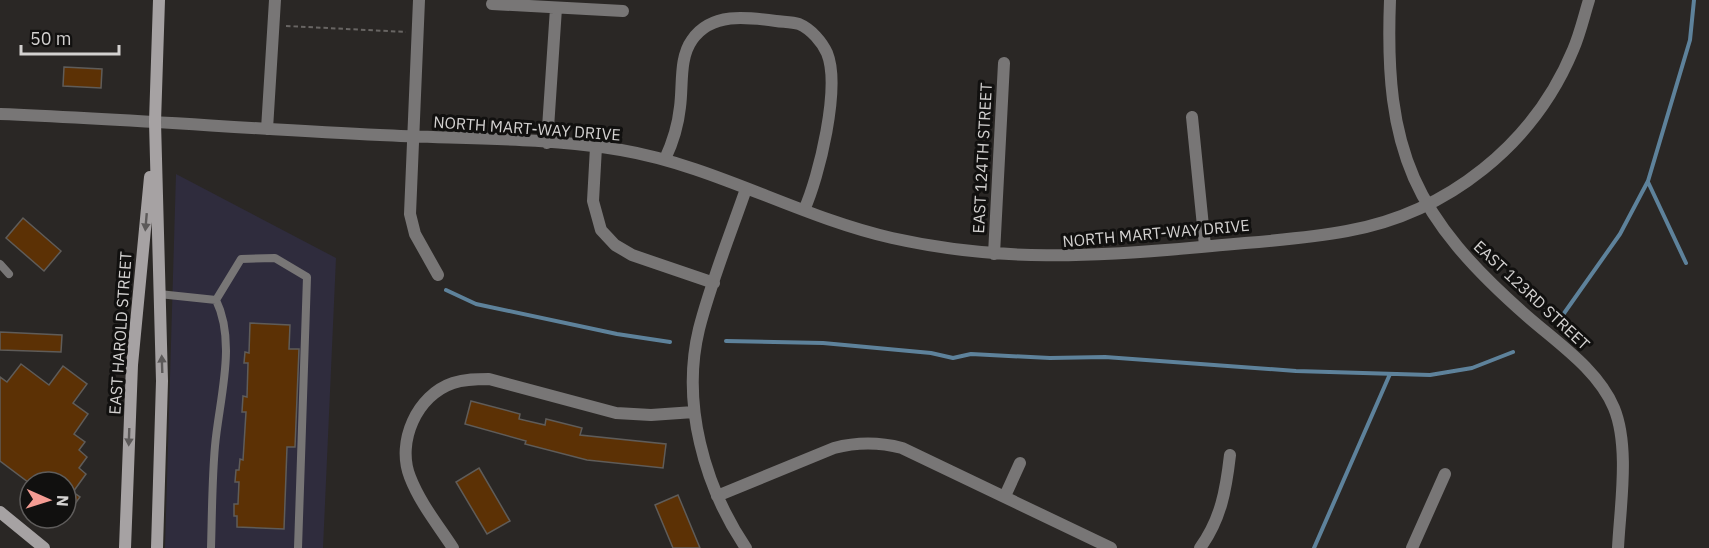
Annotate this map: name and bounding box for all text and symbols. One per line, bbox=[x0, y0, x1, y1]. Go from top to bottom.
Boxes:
scale bar bbox=[21, 18, 118, 56]
text: 50 m bbox=[30, 27, 72, 50]
street label: EAST 124TH STREET bbox=[968, 82, 996, 234]
street label: NORTH MART-WAY DRIVE bbox=[433, 111, 621, 145]
one-way arrow bbox=[141, 212, 151, 231]
street label: NORTH MART-WAY DRIVE bbox=[1062, 215, 1250, 251]
street label: EAST 123RD STREET bbox=[1470, 236, 1594, 354]
street label: EAST HAROLD STREET bbox=[104, 251, 136, 415]
one-way arrow bbox=[157, 354, 166, 373]
one-way arrow bbox=[125, 428, 134, 447]
north arrow bbox=[18, 470, 78, 530]
text: N bbox=[53, 494, 73, 507]

